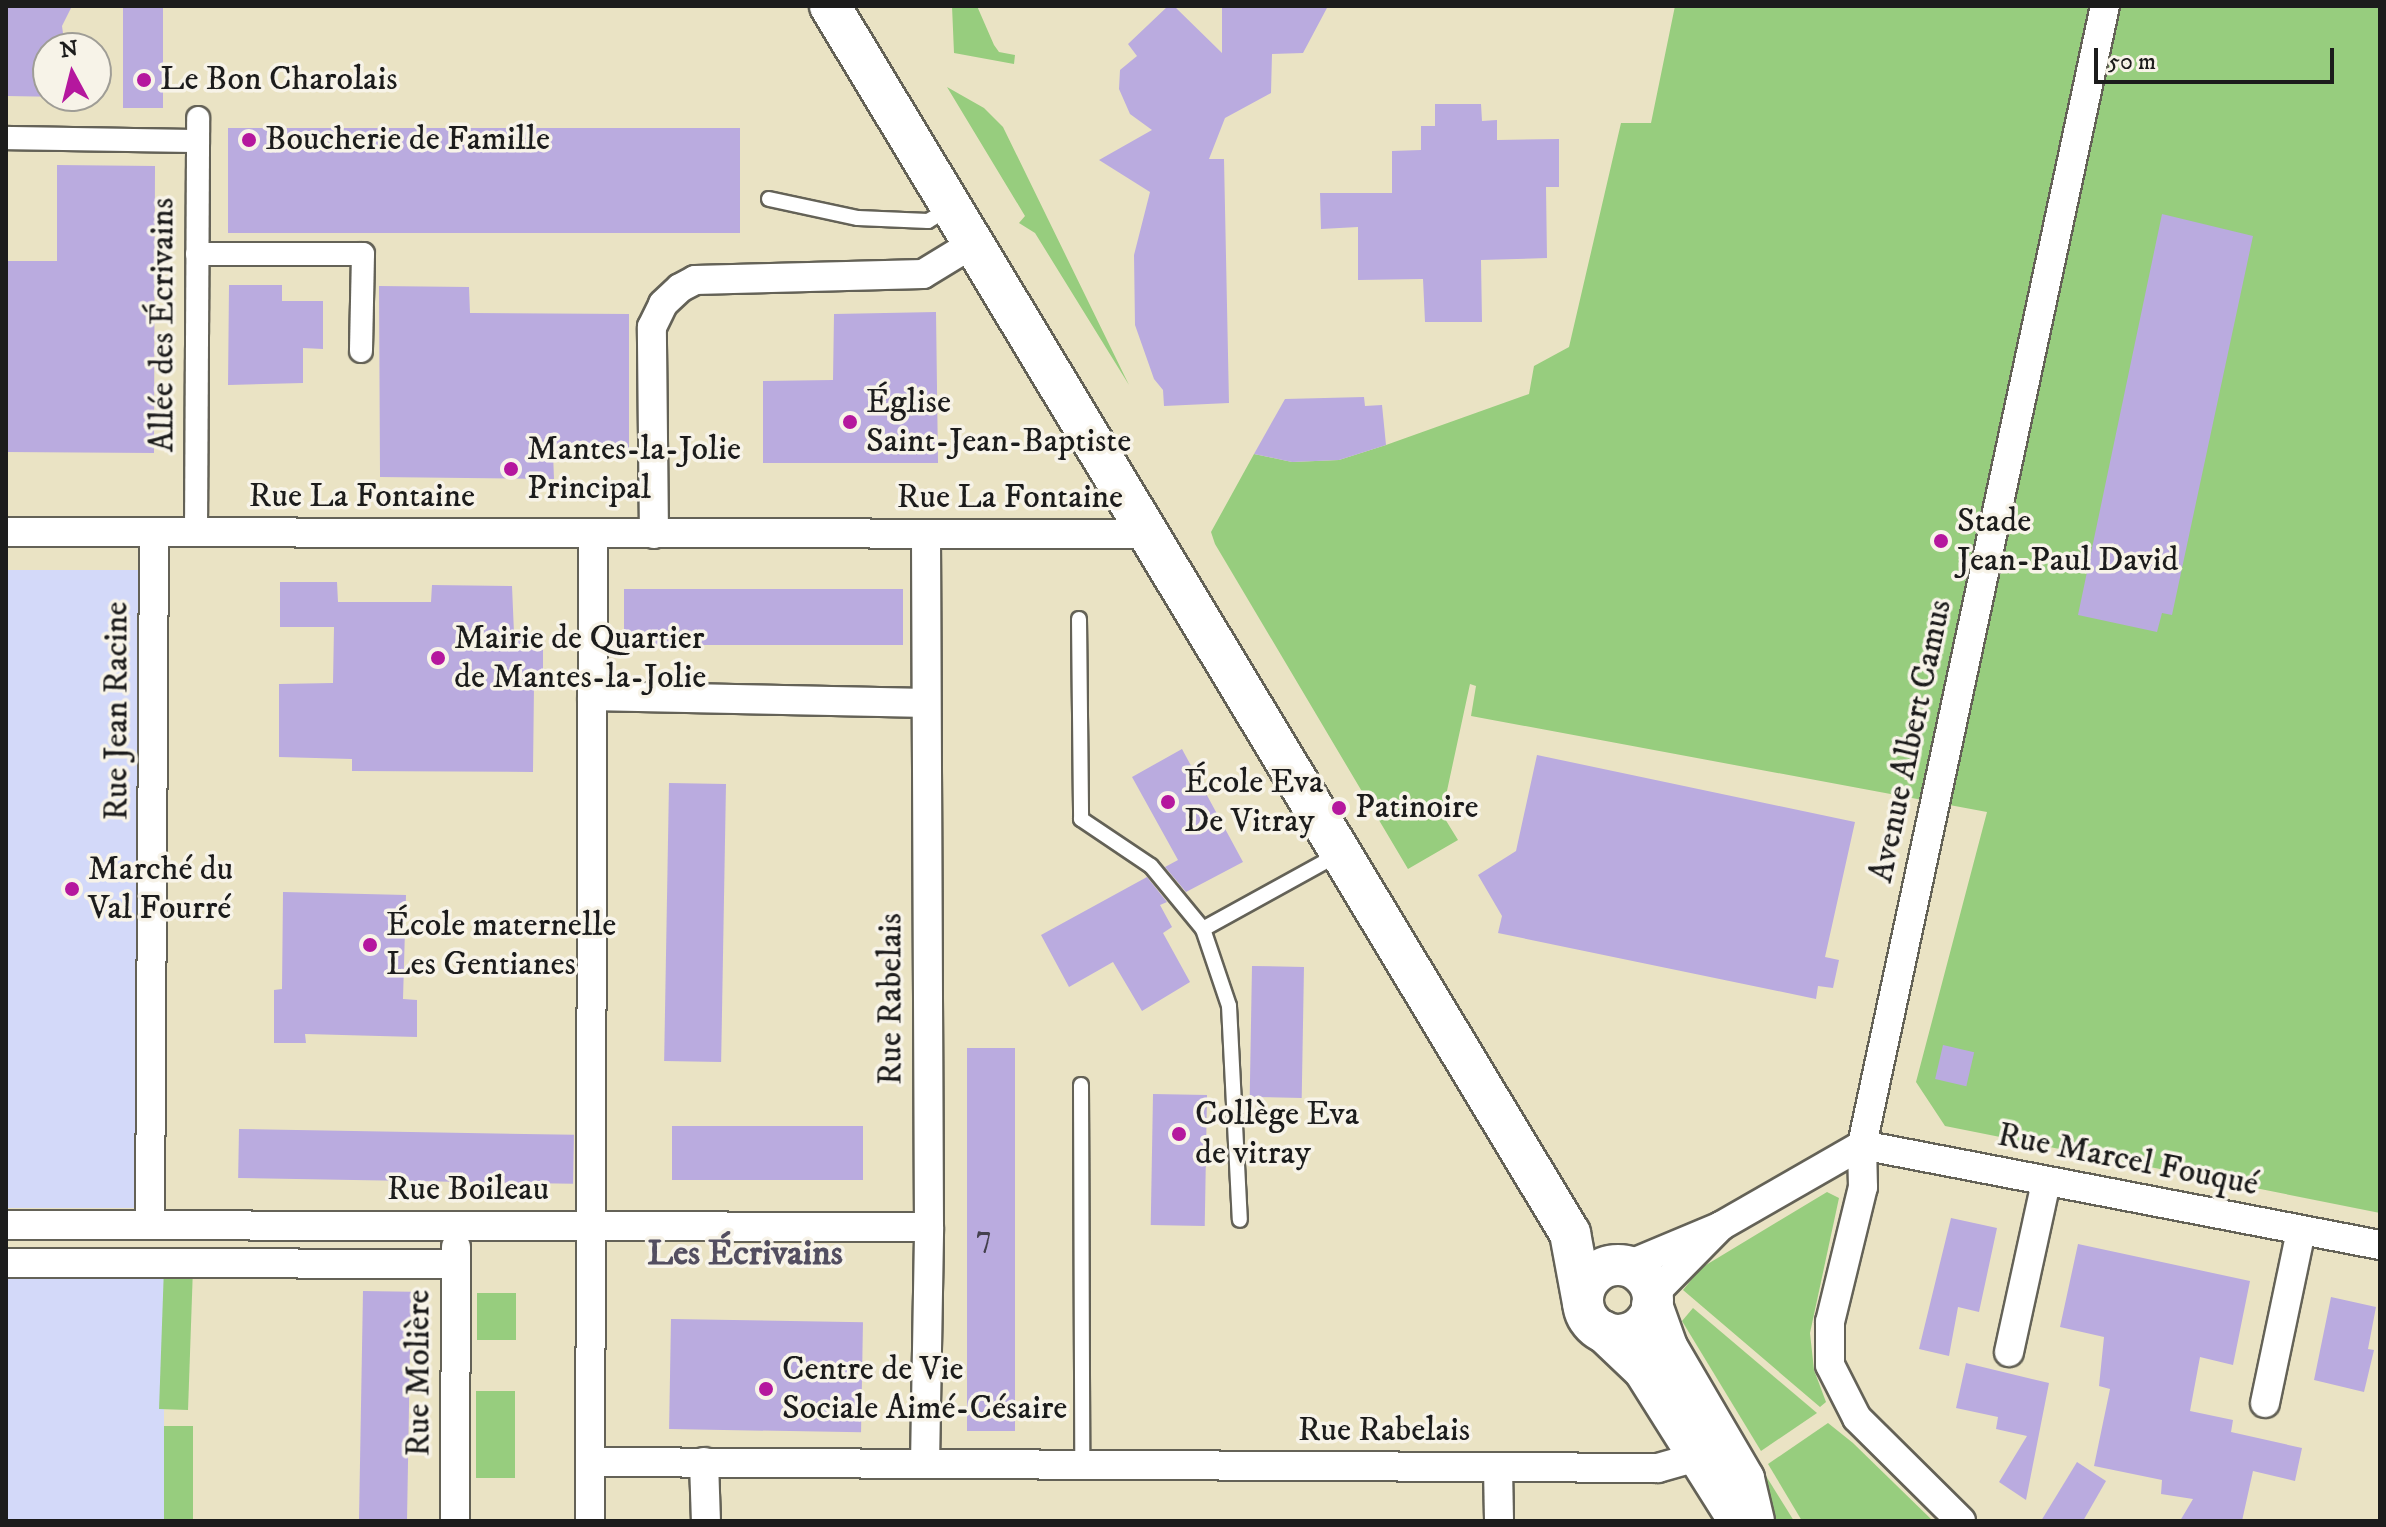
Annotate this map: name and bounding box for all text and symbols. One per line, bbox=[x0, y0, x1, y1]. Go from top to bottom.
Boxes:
north arrow bbox=[32, 32, 112, 112]
scale bar bbox=[2098, 32, 2338, 82]
text: N bbox=[59, 35, 80, 64]
text: 50 m bbox=[2108, 47, 2156, 77]
place label: Le Bon Charolais bbox=[160, 60, 398, 100]
marker: Le Bon Charolais bbox=[135, 71, 153, 89]
place label: Boucherie de Famille bbox=[265, 120, 550, 160]
marker: Boucherie de Famille bbox=[240, 131, 258, 149]
street label: Allée des Écrivains bbox=[143, 198, 183, 452]
place label: Église Saint-Jean-Baptiste bbox=[866, 382, 1131, 462]
marker: Église Saint-Jean-Baptiste bbox=[841, 413, 859, 431]
place label: Mantes-la-Jolie Principal bbox=[527, 429, 741, 508]
marker: Mantes-la-Jolie Principal bbox=[502, 460, 520, 478]
street label: Rue La Fontaine bbox=[249, 477, 475, 517]
street label: Rue La Fontaine bbox=[897, 478, 1123, 518]
place label: Stade Jean-Paul David bbox=[1957, 501, 2178, 580]
marker: Stade Jean-Paul David bbox=[1932, 532, 1950, 550]
street label: Avenue Albert Camus bbox=[1861, 596, 1961, 886]
street label: Rue Jean Racine bbox=[97, 601, 137, 821]
place label: Mairie de Quartier de Mantes-la-Jolie bbox=[454, 618, 706, 698]
marker: Mairie de Quartier de Mantes-la-Jolie bbox=[429, 649, 447, 667]
place label: École Eva De Vitray bbox=[1184, 762, 1323, 842]
place label: Patinoire bbox=[1355, 788, 1479, 828]
marker: École Eva De Vitray bbox=[1159, 793, 1177, 811]
marker: Patinoire bbox=[1330, 799, 1348, 817]
place label: Marché du Val Fourré bbox=[88, 849, 233, 928]
marker: Marché du Val Fourré bbox=[63, 880, 81, 898]
place label: École maternelle Les Gentianes bbox=[386, 905, 616, 984]
street label: Rue Rabelais bbox=[871, 913, 911, 1085]
marker: École maternelle Les Gentianes bbox=[361, 936, 379, 954]
place label: Collège Eva de vitray bbox=[1195, 1094, 1359, 1174]
street label: Rue Marcel Fouqué bbox=[1994, 1115, 2262, 1205]
marker: Collège Eva de vitray bbox=[1170, 1125, 1188, 1143]
street label: Rue Boileau bbox=[387, 1170, 549, 1210]
house number: 7 bbox=[976, 1220, 992, 1256]
district label: Les Écrivains bbox=[647, 1232, 843, 1276]
street label: Rue Molière bbox=[399, 1289, 439, 1457]
place label: Centre de Vie Sociale Aimé-Césaire bbox=[782, 1349, 1067, 1428]
marker: Centre de Vie Sociale Aimé-Césaire bbox=[757, 1380, 775, 1398]
street label: Rue Rabelais bbox=[1298, 1411, 1470, 1451]

